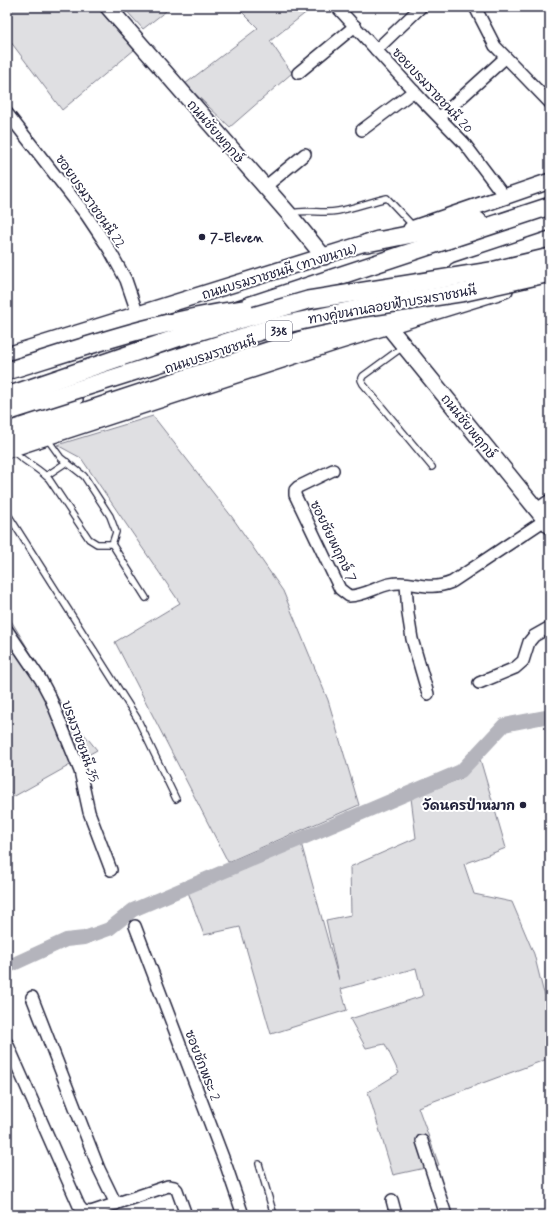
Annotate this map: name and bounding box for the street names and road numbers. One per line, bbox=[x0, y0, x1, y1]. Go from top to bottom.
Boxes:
street label: ซอยบรมราชชนนี 20 bbox=[388, 44, 477, 137]
street label: ถนนชัยพฤกษ์ bbox=[183, 95, 249, 167]
street label: ซอยบรมราชชนนี 22 bbox=[51, 151, 129, 252]
street label: ถนนบรมราชชนนี (ทางขนาน) bbox=[200, 240, 359, 304]
street label: ทางคู่ขนานลอยฟ้าบรมราชชนนี bbox=[306, 281, 478, 329]
road number: 338 bbox=[266, 321, 292, 341]
street label: ถนนบรมราชชนนี bbox=[162, 332, 258, 378]
street label: ถนนชัยพฤกษ์ bbox=[437, 390, 501, 463]
street label: ซอยชัยพฤกษ์ 7 bbox=[306, 497, 362, 585]
street label: บรมราชชนนี 35 bbox=[57, 698, 103, 785]
street label: ซอยชักพระ 2 bbox=[180, 1028, 223, 1104]

